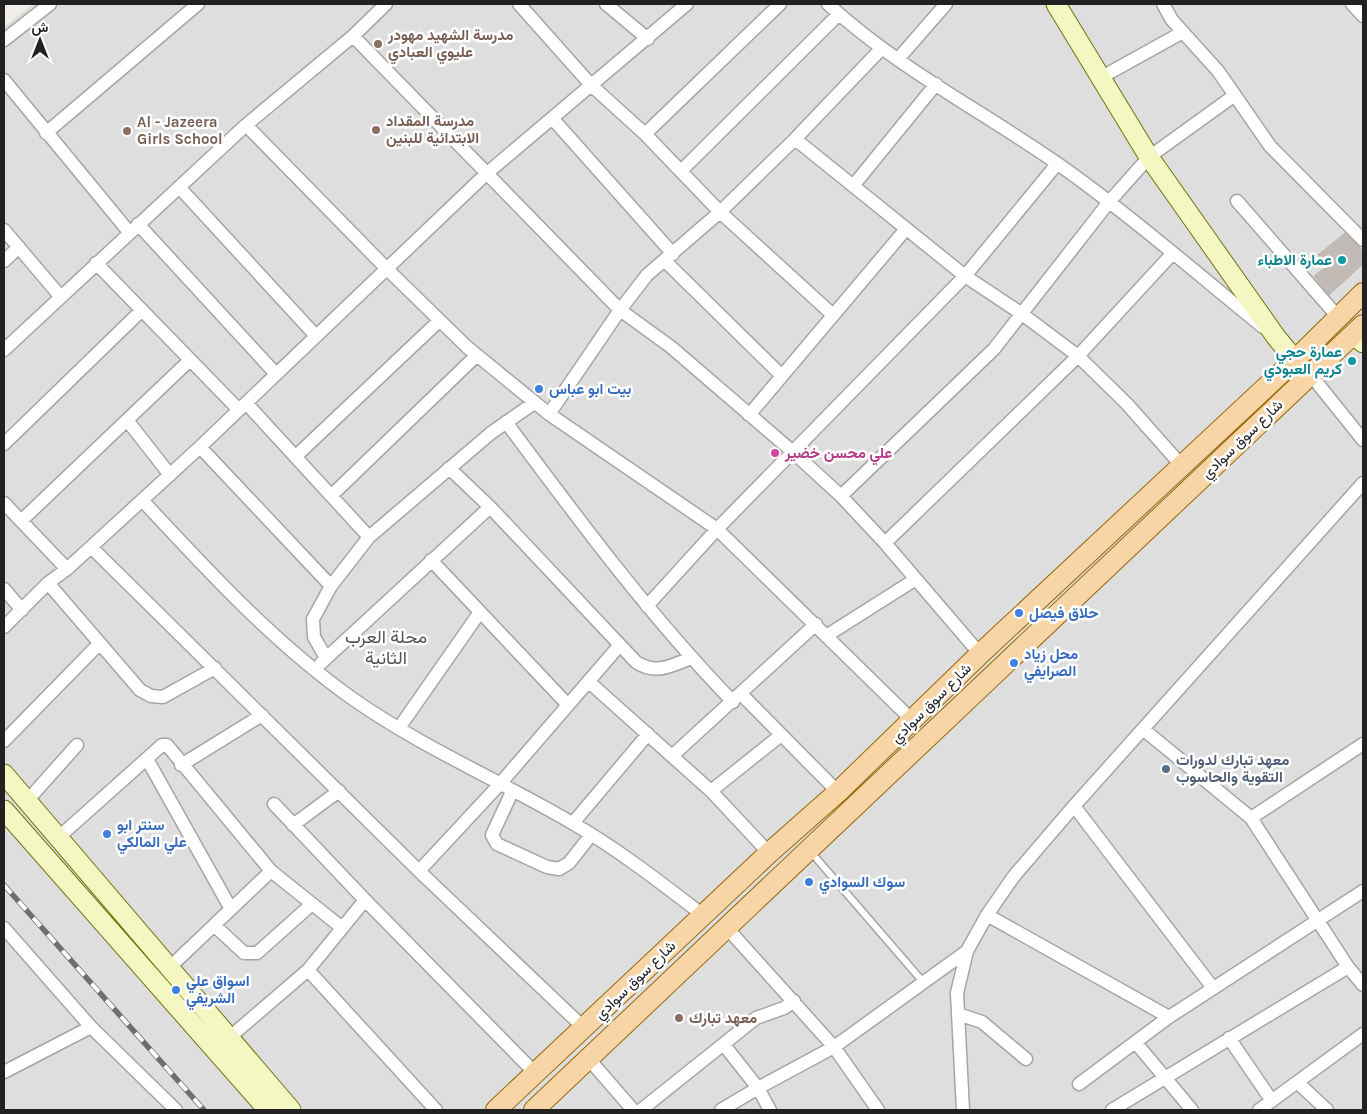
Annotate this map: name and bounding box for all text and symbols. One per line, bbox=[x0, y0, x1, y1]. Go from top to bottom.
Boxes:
north arrow bbox=[15, 15, 65, 65]
text: ش bbox=[32, 19, 49, 36]
place label: مدرسة الشهيد مهودر عليوي العبادي bbox=[387, 26, 514, 65]
marker: مدرسة الشهيد مهودر عليوي العبادي bbox=[372, 38, 384, 50]
place label: مدرسة المقداد الابتدائية للبنين bbox=[386, 112, 479, 147]
place label: Al - Jazeera Girls School bbox=[137, 113, 223, 148]
marker: مدرسة المقداد الابتدائية للبنين bbox=[370, 124, 382, 136]
marker: Al - Jazeera Girls School bbox=[121, 125, 133, 137]
place label: عمارة الاطباء bbox=[1257, 251, 1332, 269]
marker: عمارة الاطباء bbox=[1336, 254, 1348, 266]
place label: عمارة حجي كريم العبودي bbox=[1264, 343, 1342, 382]
marker: عمارة حجي كريم العبودي bbox=[1346, 355, 1358, 367]
place label: بيت ابو عباس bbox=[549, 380, 631, 398]
marker: بيت ابو عباس bbox=[533, 383, 545, 395]
street label: شارع سوق سوادي bbox=[1198, 396, 1289, 485]
place label: علي محسن خضير bbox=[784, 444, 892, 466]
marker: علي محسن خضير bbox=[769, 447, 781, 459]
place label: حلاق فيصل bbox=[1029, 604, 1098, 622]
marker: حلاق فيصل bbox=[1013, 607, 1025, 619]
district label: محلة العرب الثانية bbox=[345, 626, 427, 669]
place label: محل زياد الصرايفي bbox=[1024, 645, 1078, 684]
marker: محل زياد الصرايفي bbox=[1008, 657, 1020, 669]
street label: شارع سوق سوادي bbox=[887, 659, 978, 750]
place label: معهد تبارك لدورات التقوية والحاسوب bbox=[1176, 751, 1289, 786]
marker: معهد تبارك لدورات التقوية والحاسوب bbox=[1160, 763, 1172, 775]
place label: سنتر ابو علي المالكي bbox=[117, 816, 187, 855]
marker: سنتر ابو علي المالكي bbox=[101, 828, 113, 840]
place label: سوك السوادي bbox=[819, 873, 905, 895]
marker: سوك السوادي bbox=[803, 876, 815, 888]
street label: شارع سوق سوادي bbox=[591, 937, 682, 1026]
place label: اسواق علي الشريفي bbox=[186, 972, 250, 1011]
marker: اسواق علي الشريفي bbox=[170, 984, 182, 996]
place label: معهد تبارك bbox=[689, 1009, 757, 1027]
marker: معهد تبارك bbox=[673, 1012, 685, 1024]

